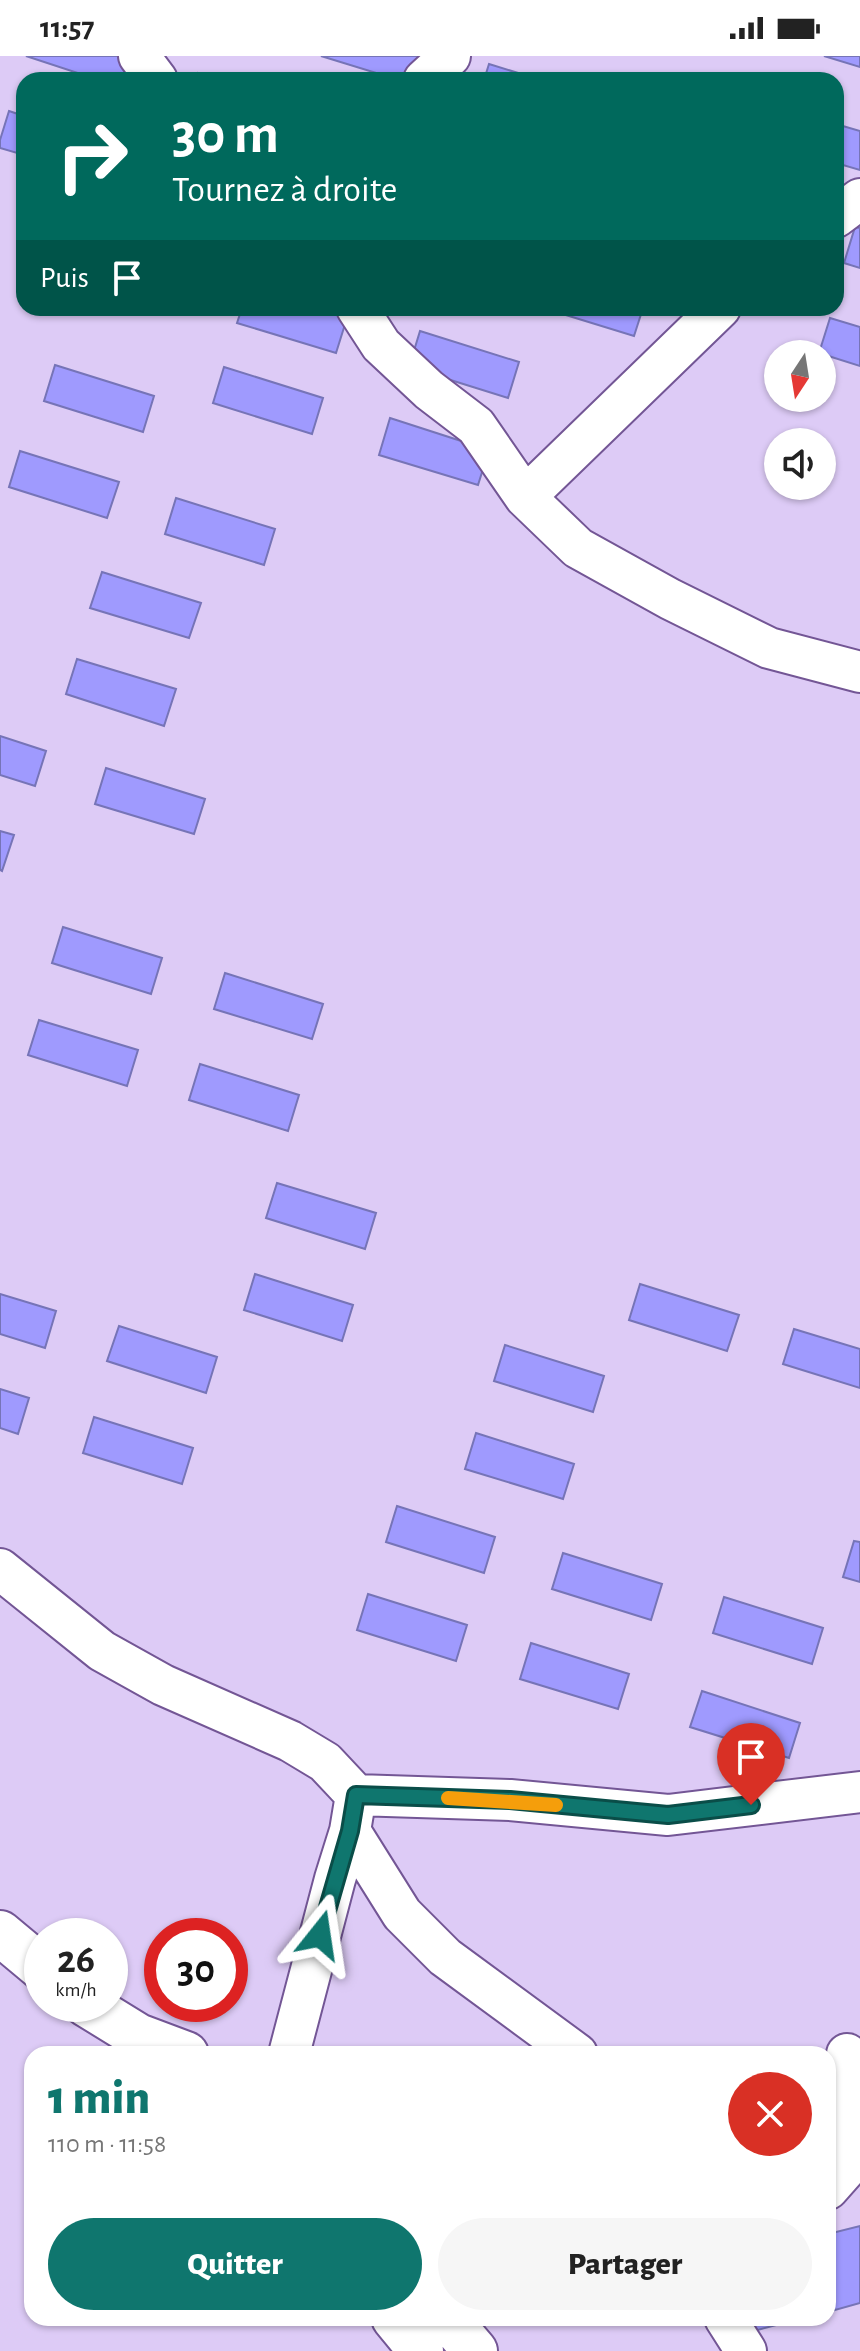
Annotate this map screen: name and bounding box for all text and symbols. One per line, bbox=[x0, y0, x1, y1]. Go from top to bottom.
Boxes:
text: 11:57 bbox=[40, 13, 94, 43]
icon: right bbox=[40, 104, 144, 208]
text: 30 m bbox=[172, 107, 279, 163]
text: Tournez à droite bbox=[172, 172, 397, 208]
icon: arrive bbox=[105, 256, 149, 300]
text: Puis bbox=[40, 263, 89, 293]
north arrow bbox=[764, 340, 836, 412]
map controls bbox=[764, 340, 836, 500]
button: sound bbox=[764, 428, 836, 500]
pin bbox=[717, 1723, 785, 1805]
icon: arrive bbox=[729, 1735, 773, 1779]
position arrow bbox=[278, 1893, 362, 1977]
speed limit sign: 30 bbox=[144, 1918, 248, 2022]
text: 26 bbox=[57, 1940, 95, 1980]
text: km/h bbox=[55, 1980, 97, 2000]
button: close bbox=[728, 2072, 812, 2156]
text: 1 min bbox=[48, 2075, 150, 2123]
text: 110 m · 11:58 bbox=[48, 2131, 166, 2157]
button: Quitter bbox=[48, 2218, 422, 2310]
button: Partager bbox=[438, 2218, 812, 2310]

